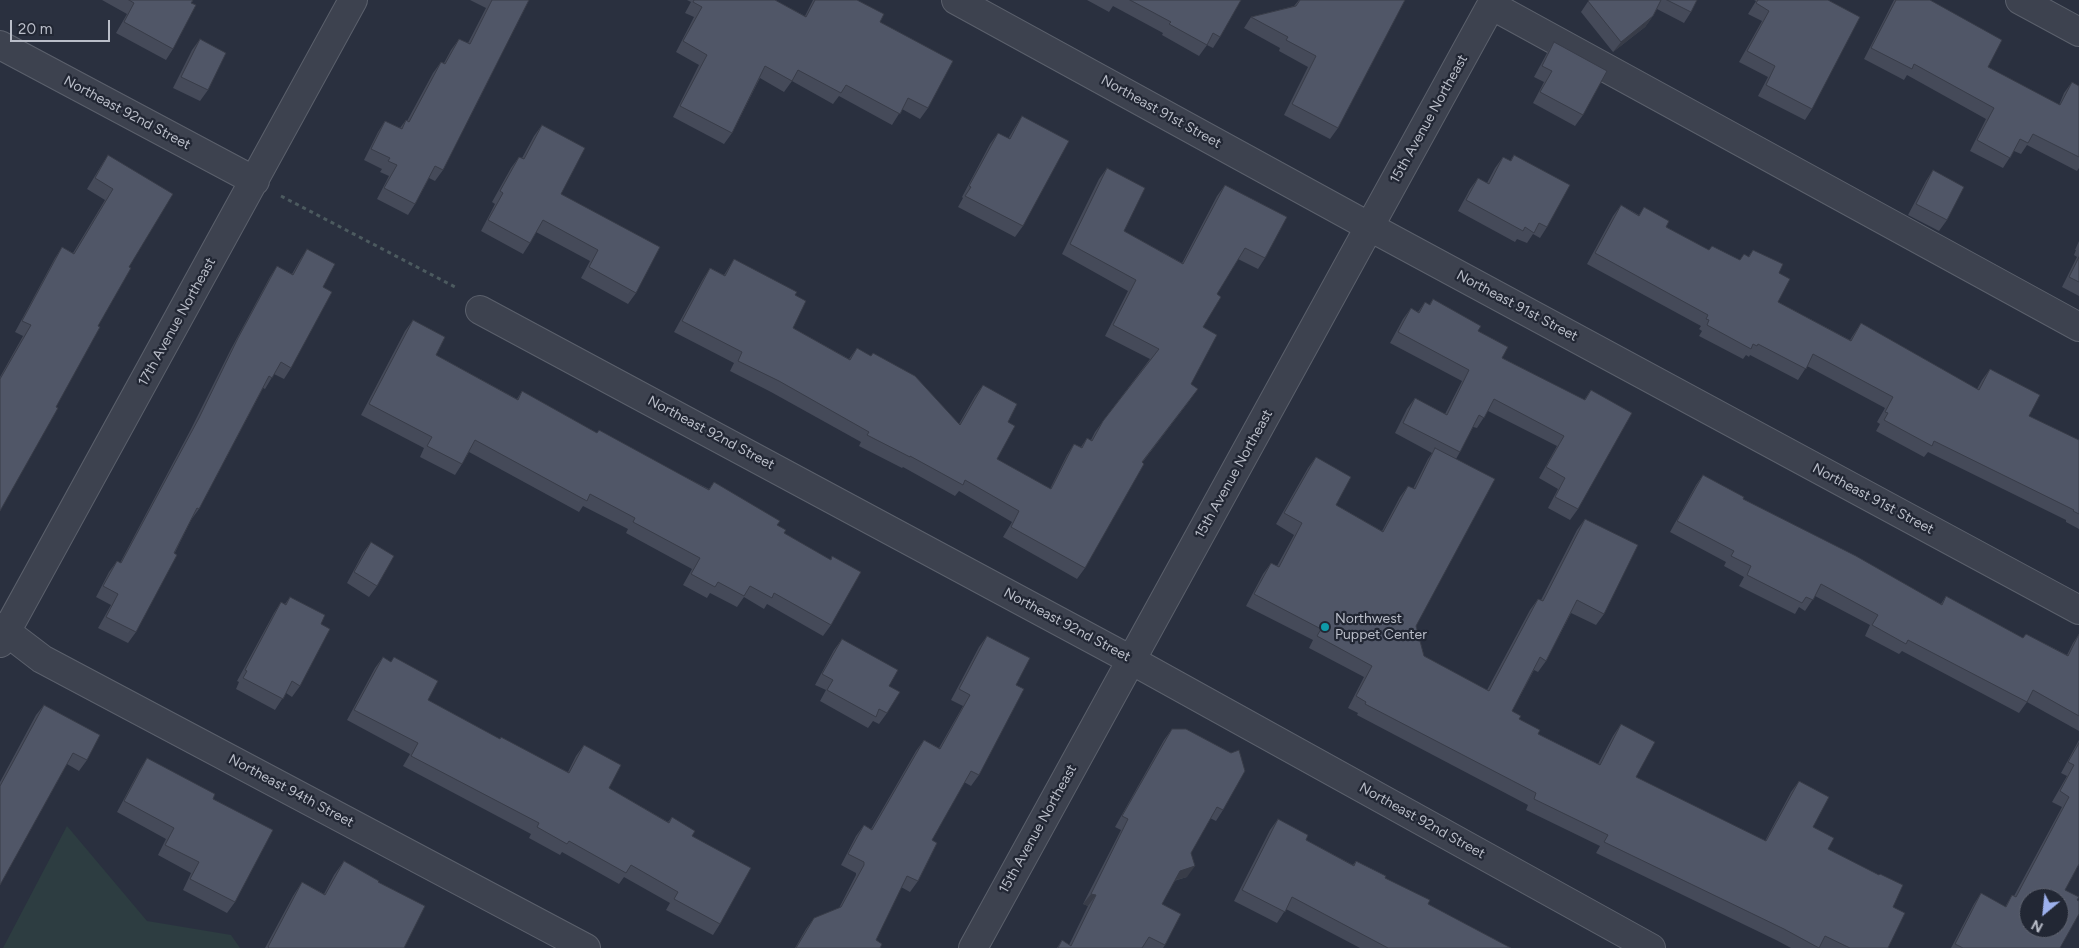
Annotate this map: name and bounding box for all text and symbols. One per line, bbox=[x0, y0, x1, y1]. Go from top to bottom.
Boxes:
scale bar bbox=[12, 10, 112, 42]
text: 20 m bbox=[18, 20, 52, 38]
street label: 15th Avenue Northeast bbox=[1387, 52, 1471, 186]
street label: Northeast 92nd Street bbox=[61, 72, 193, 154]
street label: Northeast 91st Street bbox=[1098, 72, 1224, 152]
street label: 17th Avenue Northeast bbox=[135, 255, 219, 389]
street label: Northeast 91st Street bbox=[1453, 267, 1581, 345]
street label: Northeast 92nd Street bbox=[645, 392, 777, 474]
street label: 15th Avenue Northeast bbox=[1192, 407, 1276, 541]
street label: Northeast 91st Street bbox=[1809, 460, 1937, 538]
street label: Northeast 92nd Street bbox=[1001, 584, 1133, 666]
place label: Northwest Puppet Center bbox=[1335, 611, 1427, 644]
marker: Northwest Puppet Center bbox=[1319, 621, 1331, 633]
street label: Northeast 94th Street bbox=[226, 751, 356, 831]
street label: 15th Avenue Northeast bbox=[996, 762, 1080, 896]
street label: Northeast 92nd Street bbox=[1356, 779, 1488, 863]
north arrow bbox=[2019, 888, 2069, 938]
text: N bbox=[2028, 916, 2046, 936]

